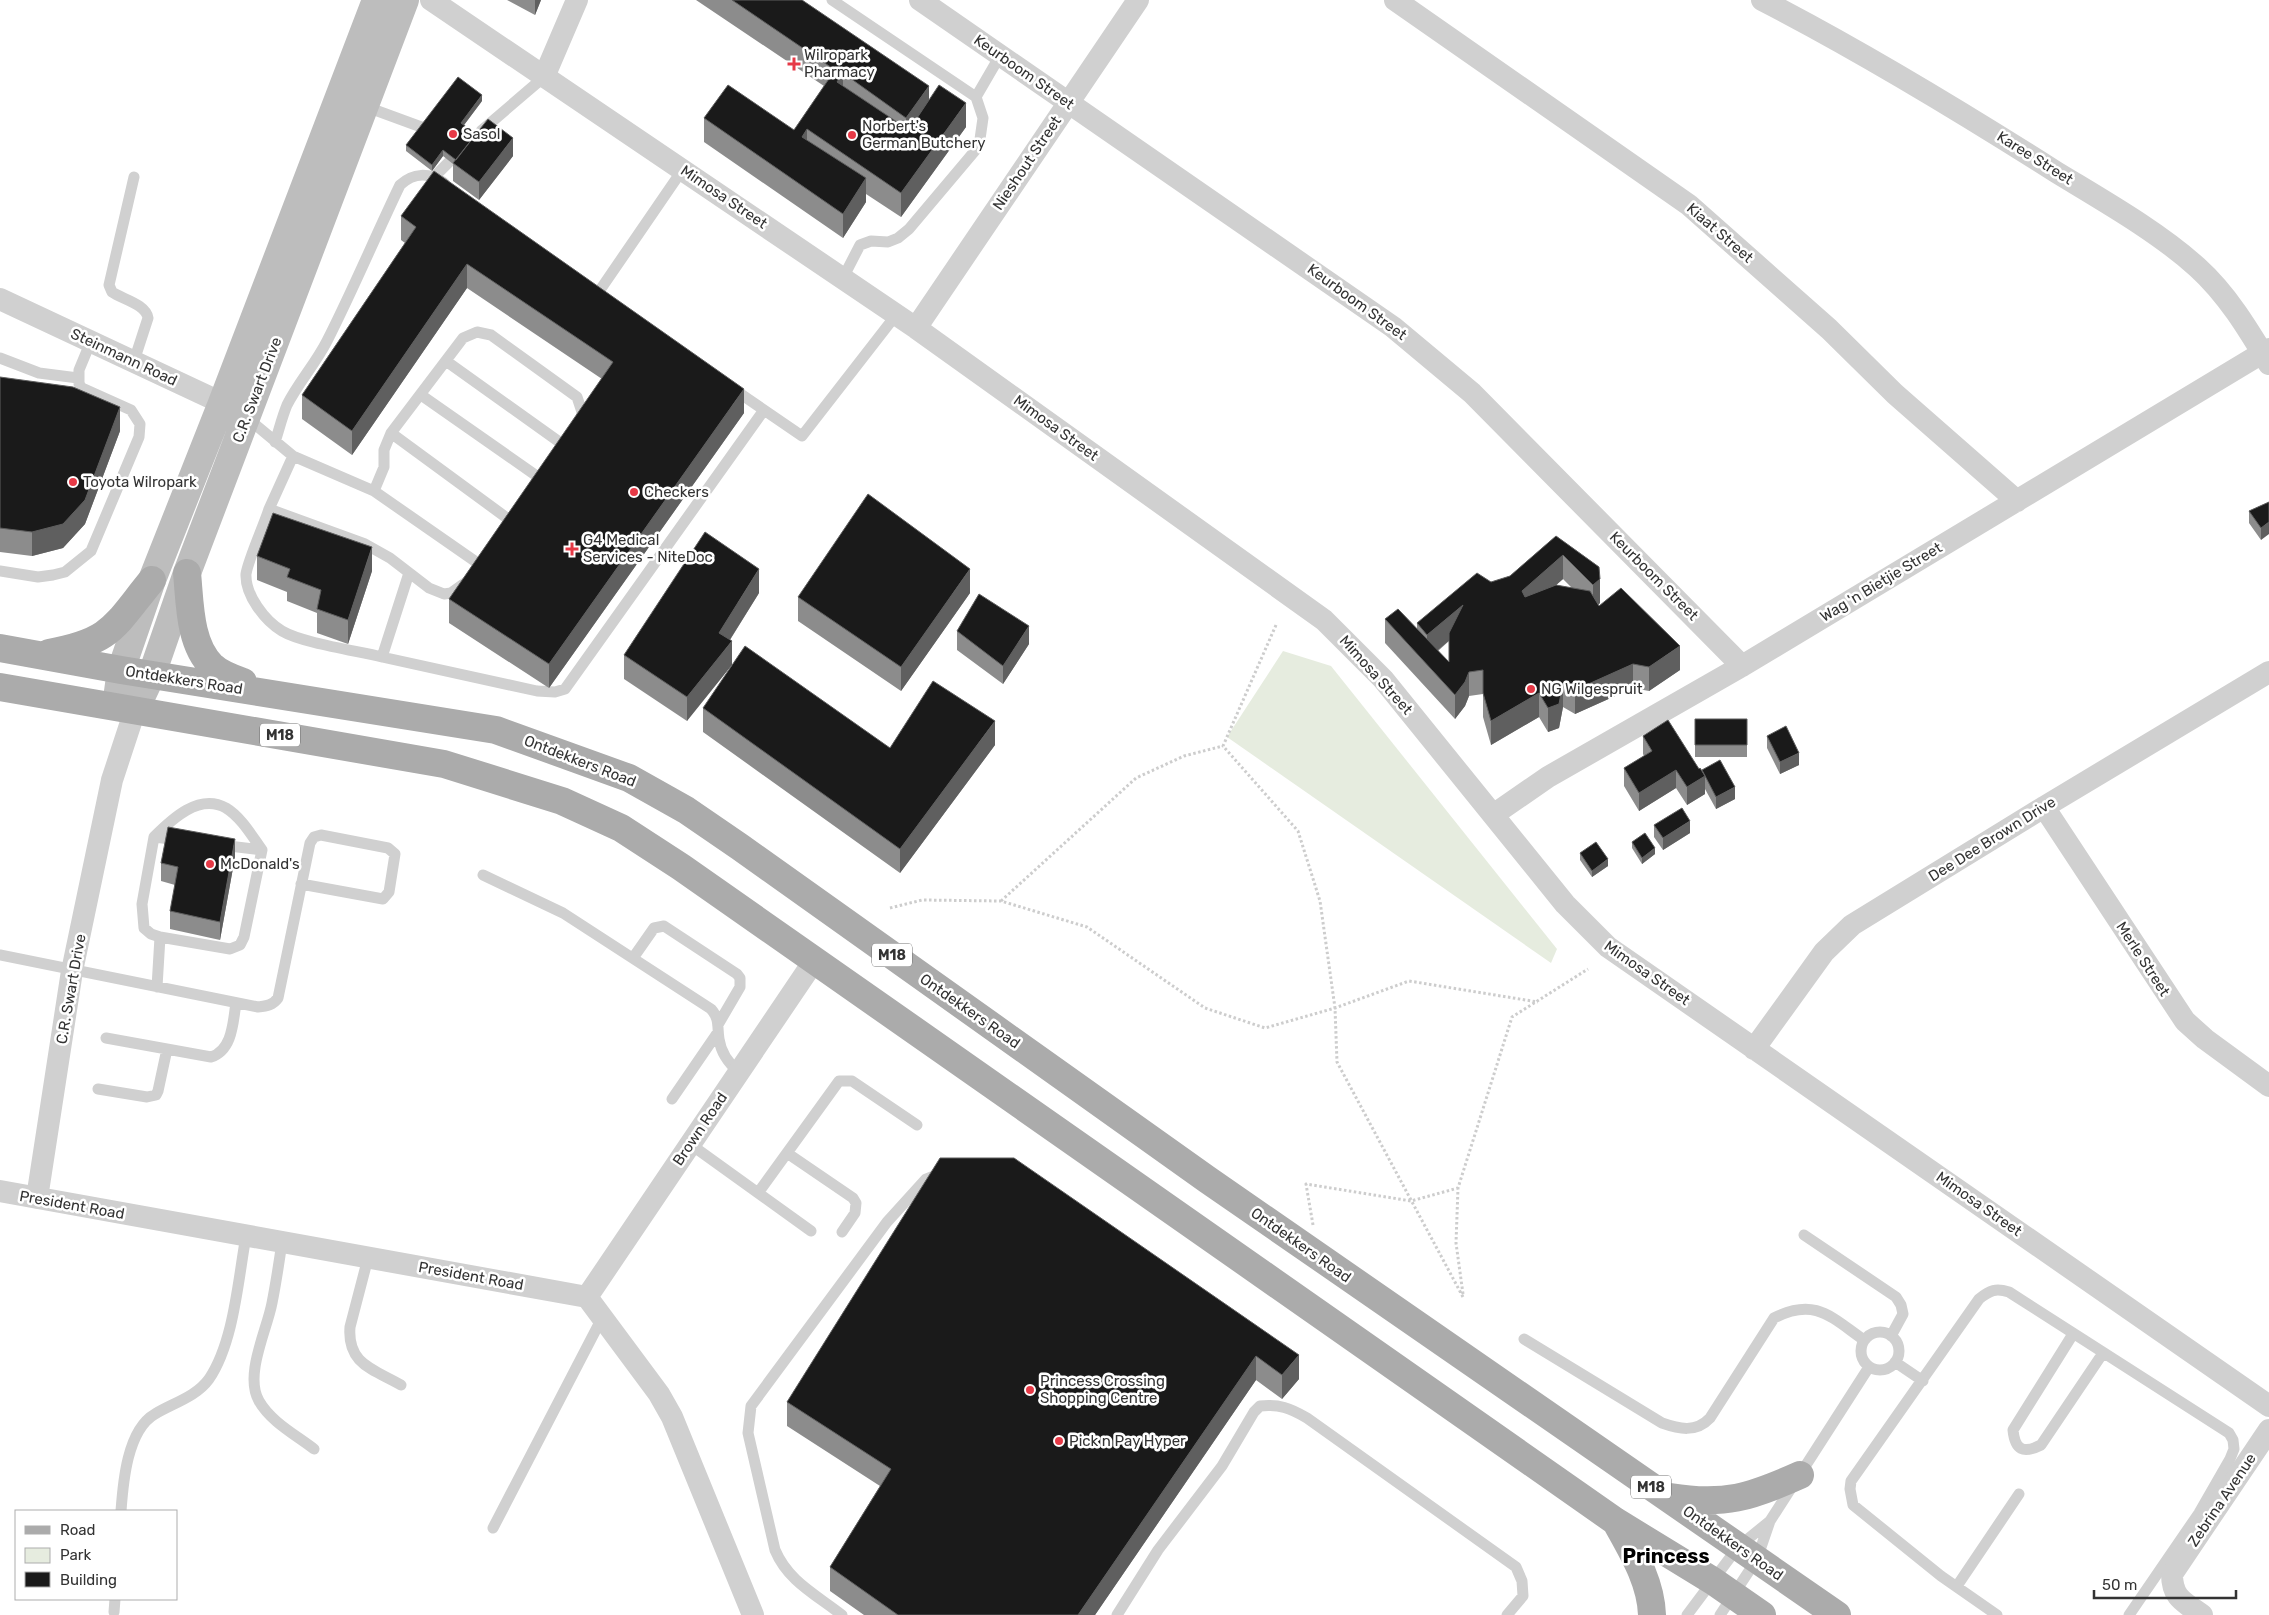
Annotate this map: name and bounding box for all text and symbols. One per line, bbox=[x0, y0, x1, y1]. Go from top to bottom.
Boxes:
street label: Keurboom Street bbox=[970, 31, 1078, 113]
place label: Wilropark Pharmacy bbox=[804, 46, 875, 81]
marker: Wilropark Pharmacy bbox=[788, 58, 800, 70]
street label: Nieshout Street bbox=[989, 112, 1065, 214]
place label: Norbert's German Butchery bbox=[862, 117, 985, 152]
place label: Sasol bbox=[463, 125, 501, 143]
street label: Karee Street bbox=[1994, 127, 2077, 189]
marker: Sasol bbox=[447, 128, 459, 140]
marker: Norbert's German Butchery bbox=[846, 129, 858, 141]
street label: Mimosa Street bbox=[677, 161, 771, 233]
street label: Kiaat Street bbox=[1683, 199, 1757, 267]
street label: Keurboom Street bbox=[1304, 260, 1410, 344]
street label: Steinmann Road bbox=[68, 324, 180, 390]
street label: C.R. Swart Drive bbox=[229, 335, 285, 445]
street label: Mimosa Street bbox=[1010, 391, 1102, 465]
place label: Toyota Wilropark bbox=[83, 473, 197, 491]
marker: Toyota Wilropark bbox=[67, 476, 79, 488]
place label: Checkers bbox=[644, 483, 709, 501]
marker: Checkers bbox=[628, 486, 640, 498]
street label: Keurboom Street bbox=[1606, 528, 1702, 624]
place label: G4 Medical Services - NiteDoc bbox=[583, 531, 713, 566]
street label: Wag 'n Bietjie Street bbox=[1817, 538, 1945, 626]
marker: G4 Medical Services - NiteDoc bbox=[565, 542, 579, 556]
street label: Mimosa Street bbox=[1336, 632, 1416, 718]
street label: Ontdekkers Road bbox=[124, 662, 244, 698]
place label: NG Wilgespruit bbox=[1541, 680, 1643, 698]
marker: NG Wilgespruit bbox=[1525, 683, 1537, 695]
road number: M18 bbox=[260, 724, 300, 746]
street label: Ontdekkers Road bbox=[521, 731, 639, 791]
street label: Dee Dee Brown Drive bbox=[1925, 793, 2059, 885]
place label: McDonald's bbox=[220, 855, 300, 873]
marker: McDonald's bbox=[204, 858, 216, 870]
street label: Merle Street bbox=[2112, 918, 2174, 1000]
street label: C.R. Swart Drive bbox=[52, 933, 90, 1045]
street label: Mimosa Street bbox=[1601, 937, 1693, 1009]
road number: M18 bbox=[872, 944, 912, 966]
street label: Ontdekkers Road bbox=[916, 970, 1024, 1052]
street label: Brown Road bbox=[669, 1089, 731, 1169]
street label: Mimosa Street bbox=[1933, 1168, 2025, 1240]
street label: President Road bbox=[18, 1187, 126, 1223]
street label: Ontdekkers Road bbox=[1247, 1204, 1355, 1286]
street label: President Road bbox=[417, 1258, 525, 1294]
place label: Princess Crossing Shopping Centre bbox=[1040, 1372, 1165, 1407]
marker: Princess Crossing Shopping Centre bbox=[1024, 1384, 1036, 1396]
place label: Pick n Pay Hyper bbox=[1069, 1432, 1186, 1450]
marker: Pick n Pay Hyper bbox=[1053, 1435, 1065, 1447]
street label: Zebrina Avenue bbox=[2184, 1450, 2260, 1550]
road number: M18 bbox=[1631, 1475, 1671, 1498]
street label: Ontdekkers Road bbox=[1679, 1502, 1787, 1584]
legend bbox=[15, 1510, 178, 1600]
text: Road bbox=[60, 1521, 96, 1539]
district label: Princess bbox=[1623, 1544, 1709, 1568]
text: Park bbox=[60, 1546, 91, 1564]
scale bar bbox=[2094, 1568, 2236, 1600]
text: Building bbox=[60, 1571, 117, 1589]
text: 50 m bbox=[2102, 1576, 2137, 1594]

